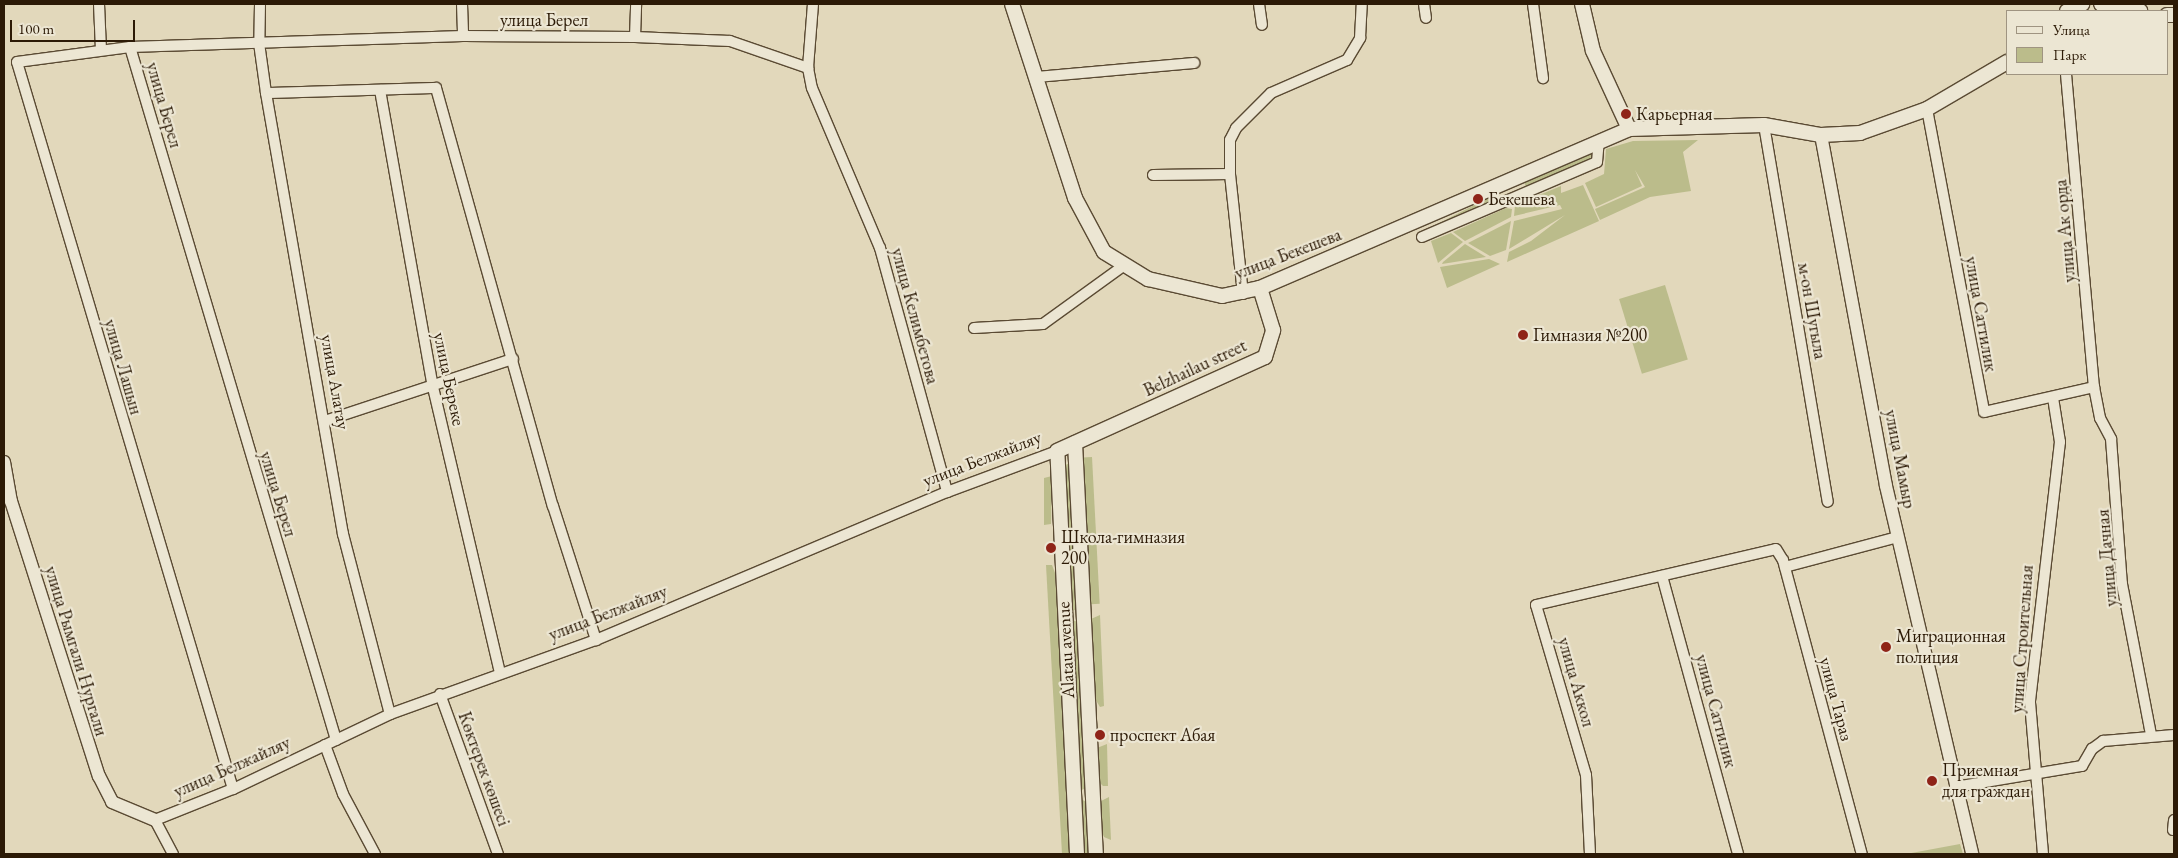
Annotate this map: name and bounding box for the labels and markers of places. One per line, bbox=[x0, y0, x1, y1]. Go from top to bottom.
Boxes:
place label: Карьерная bbox=[1636, 103, 1713, 125]
marker: Карьерная bbox=[1620, 108, 1632, 120]
place label: Бекешева bbox=[1488, 188, 1555, 210]
marker: Бекешева bbox=[1472, 193, 1484, 205]
place label: Гимназия №200 bbox=[1533, 324, 1647, 346]
marker: Гимназия №200 bbox=[1517, 329, 1529, 341]
place label: Школа-гимназия 200 bbox=[1061, 527, 1185, 570]
marker: Школа-гимназия 200 bbox=[1045, 542, 1057, 554]
place label: Миграционная полиция bbox=[1896, 626, 2006, 669]
marker: Миграционная полиция bbox=[1880, 641, 1892, 653]
place label: проспект Абая bbox=[1110, 724, 1215, 746]
marker: проспект Абая bbox=[1094, 729, 1106, 741]
place label: Приемная для граждан bbox=[1942, 760, 2030, 802]
marker: Приемная для граждан bbox=[1926, 775, 1938, 787]

